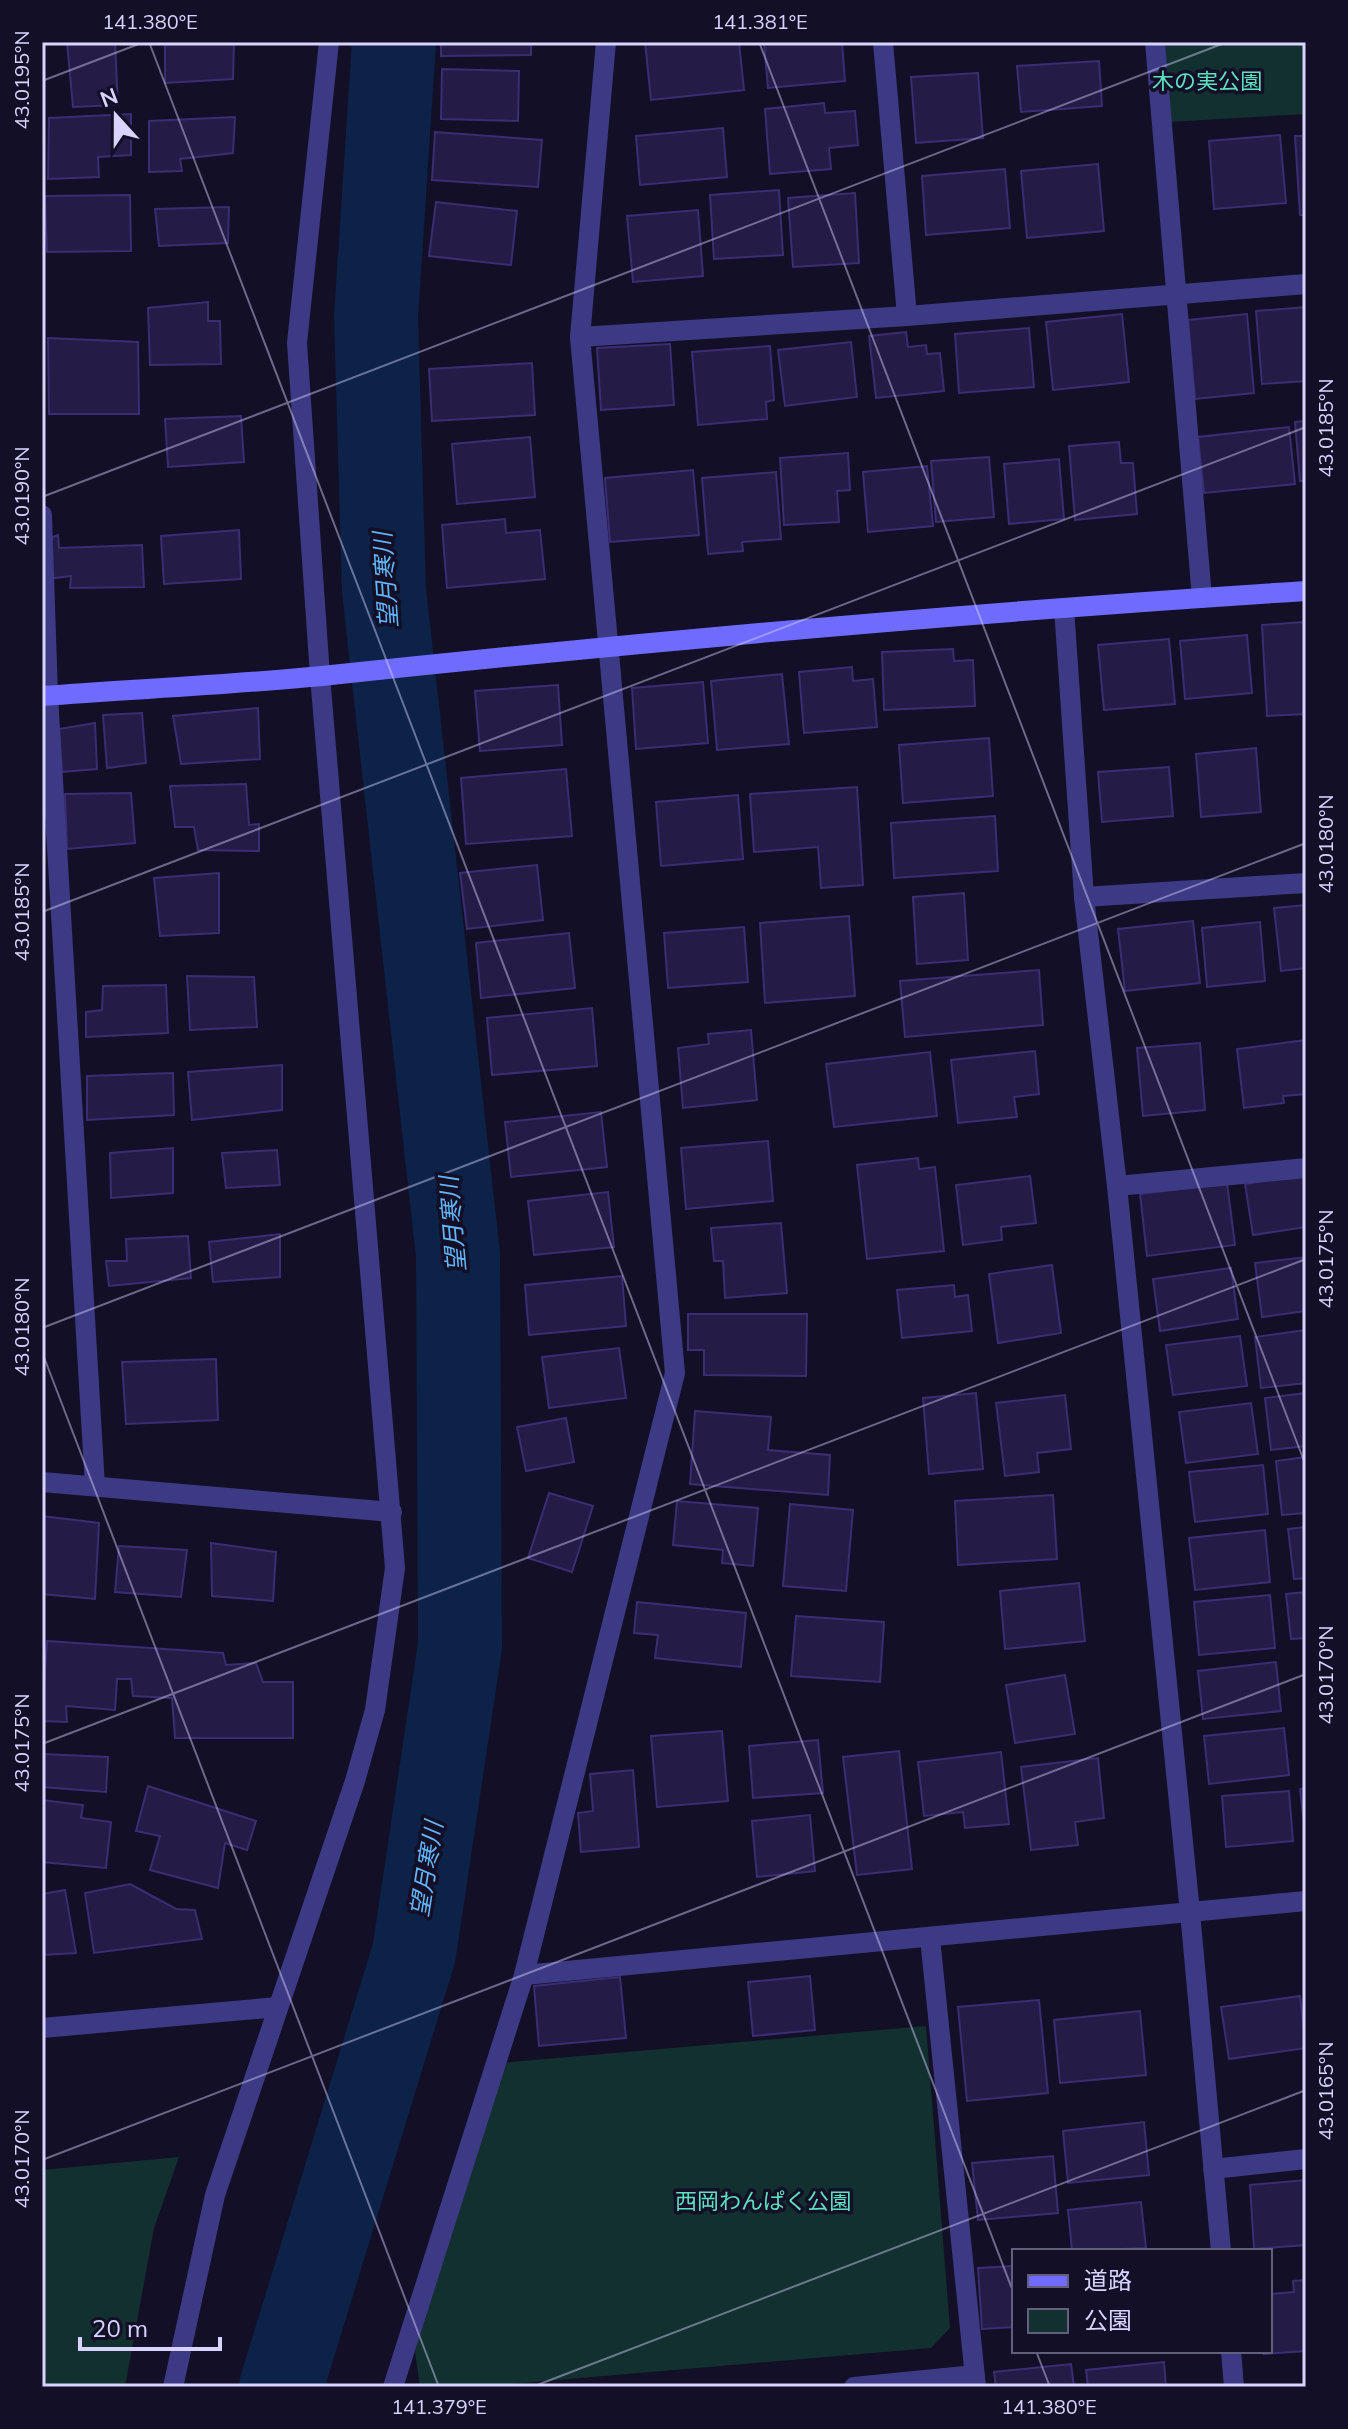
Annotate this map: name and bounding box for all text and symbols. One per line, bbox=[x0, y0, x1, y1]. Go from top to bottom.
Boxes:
text: 141.380°E bbox=[102, 9, 198, 34]
text: 141.381°E bbox=[712, 9, 808, 34]
text: 43.0195°N bbox=[9, 31, 34, 129]
park label: 木の実公園 bbox=[1152, 67, 1262, 95]
north arrow bbox=[76, 76, 156, 156]
text: N bbox=[96, 81, 122, 113]
text: 43.0185°N bbox=[1313, 379, 1338, 477]
text: 43.0190°N bbox=[9, 447, 34, 545]
water label: 望月寒川 bbox=[366, 528, 403, 629]
text: 43.0180°N bbox=[1313, 795, 1338, 893]
text: 43.0185°N bbox=[9, 863, 34, 961]
water label: 望月寒川 bbox=[433, 1172, 471, 1273]
text: 43.0175°N bbox=[1313, 1210, 1338, 1308]
text: 43.0180°N bbox=[9, 1278, 34, 1376]
text: 43.0170°N bbox=[1313, 1626, 1338, 1724]
text: 43.0175°N bbox=[9, 1694, 34, 1792]
water label: 望月寒川 bbox=[404, 1816, 449, 1919]
text: 43.0165°N bbox=[1313, 2042, 1338, 2140]
text: 43.0170°N bbox=[9, 2110, 34, 2208]
park label: 西岡わんぱく公園 bbox=[675, 2187, 851, 2215]
legend bbox=[1012, 2249, 1272, 2353]
text: 道路 bbox=[1084, 2265, 1132, 2295]
scale bar bbox=[80, 2301, 220, 2351]
text: 公園 bbox=[1084, 2305, 1132, 2335]
text: 20 m bbox=[92, 2313, 148, 2343]
text: 141.379°E bbox=[391, 2394, 487, 2419]
text: 141.380°E bbox=[1001, 2394, 1097, 2419]

